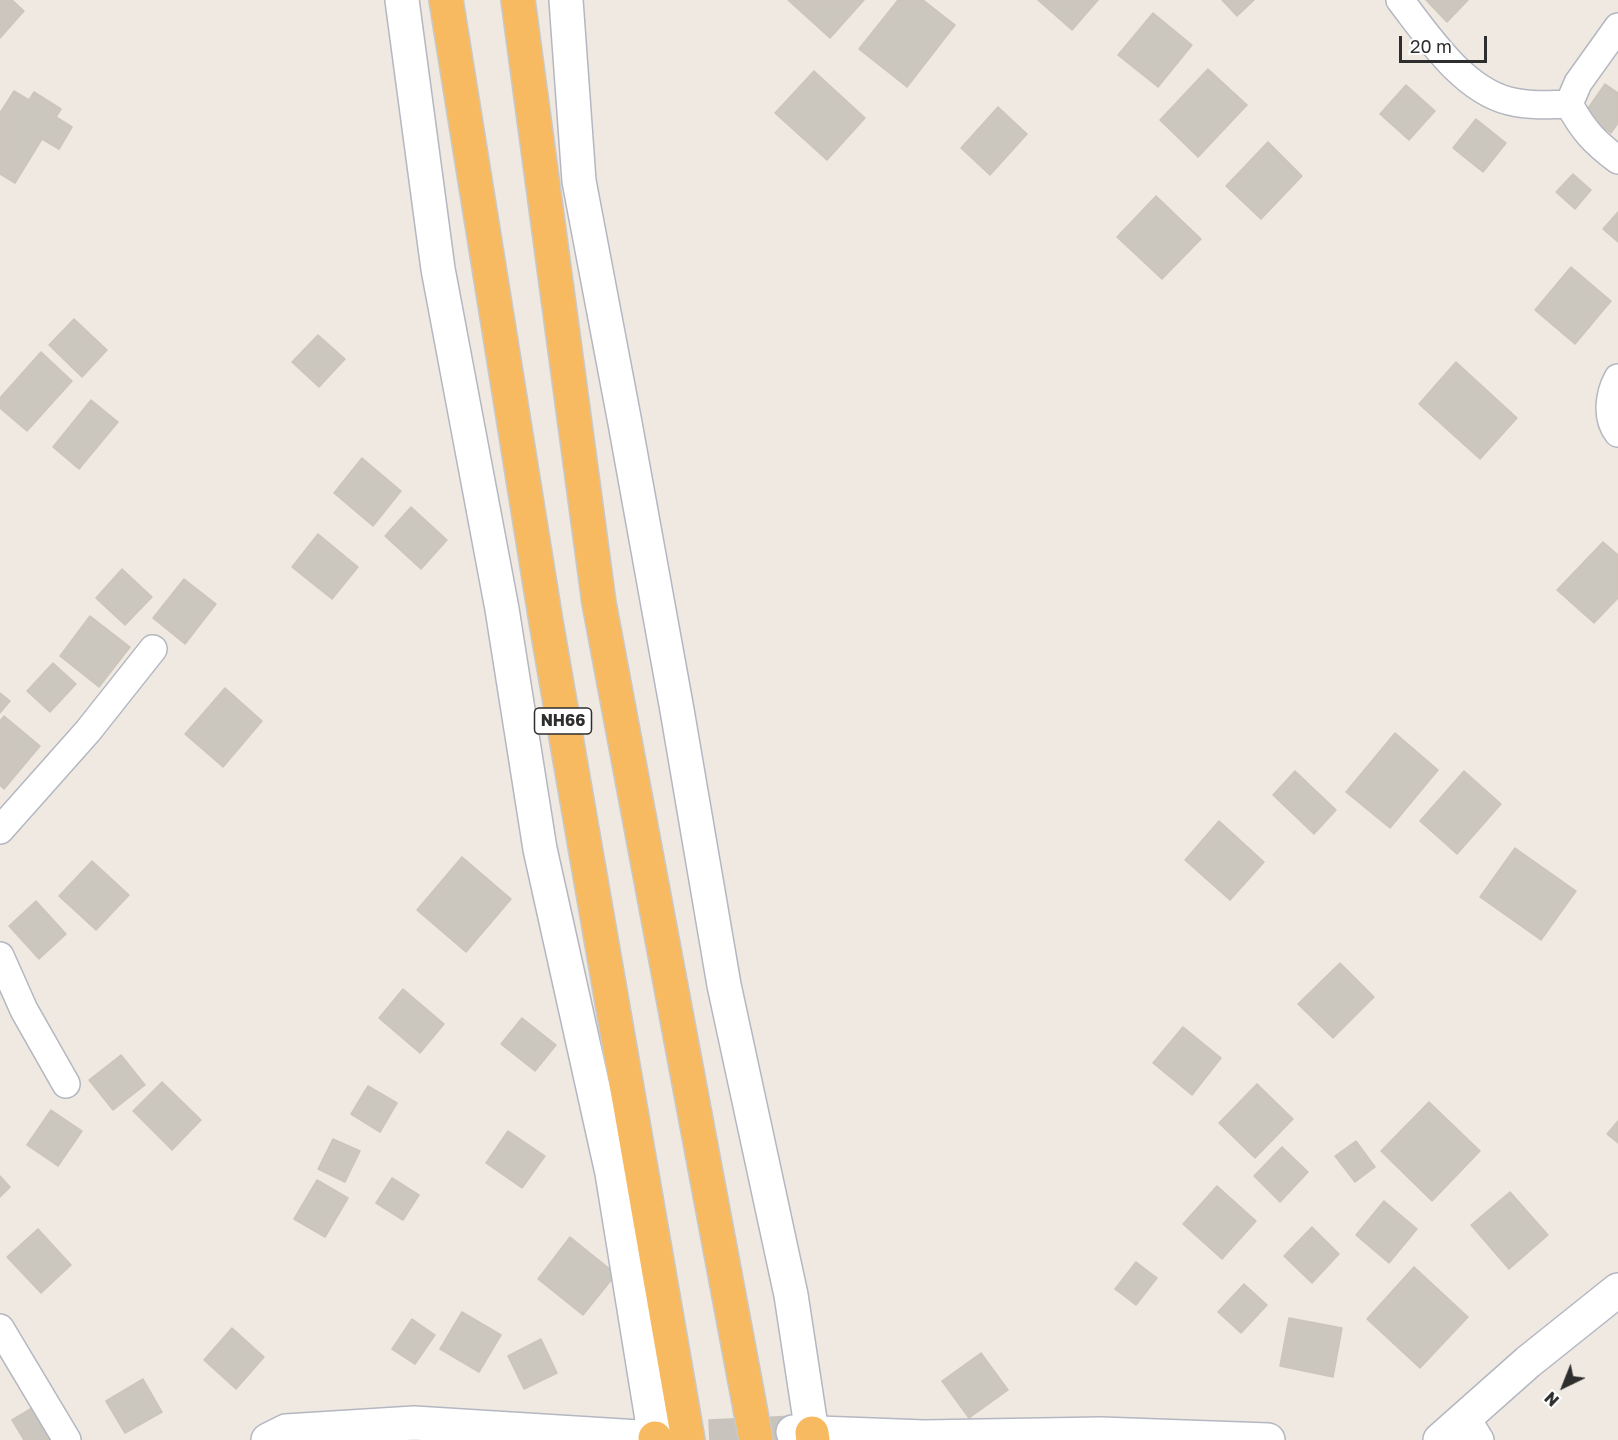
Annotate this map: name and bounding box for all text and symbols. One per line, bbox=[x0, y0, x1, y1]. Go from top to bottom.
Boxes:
scale bar bbox=[1402, 24, 1490, 62]
text: 20 m bbox=[1410, 35, 1452, 57]
road number: NH66 bbox=[534, 708, 592, 734]
north arrow bbox=[1534, 1356, 1594, 1416]
text: N bbox=[1540, 1388, 1563, 1411]

